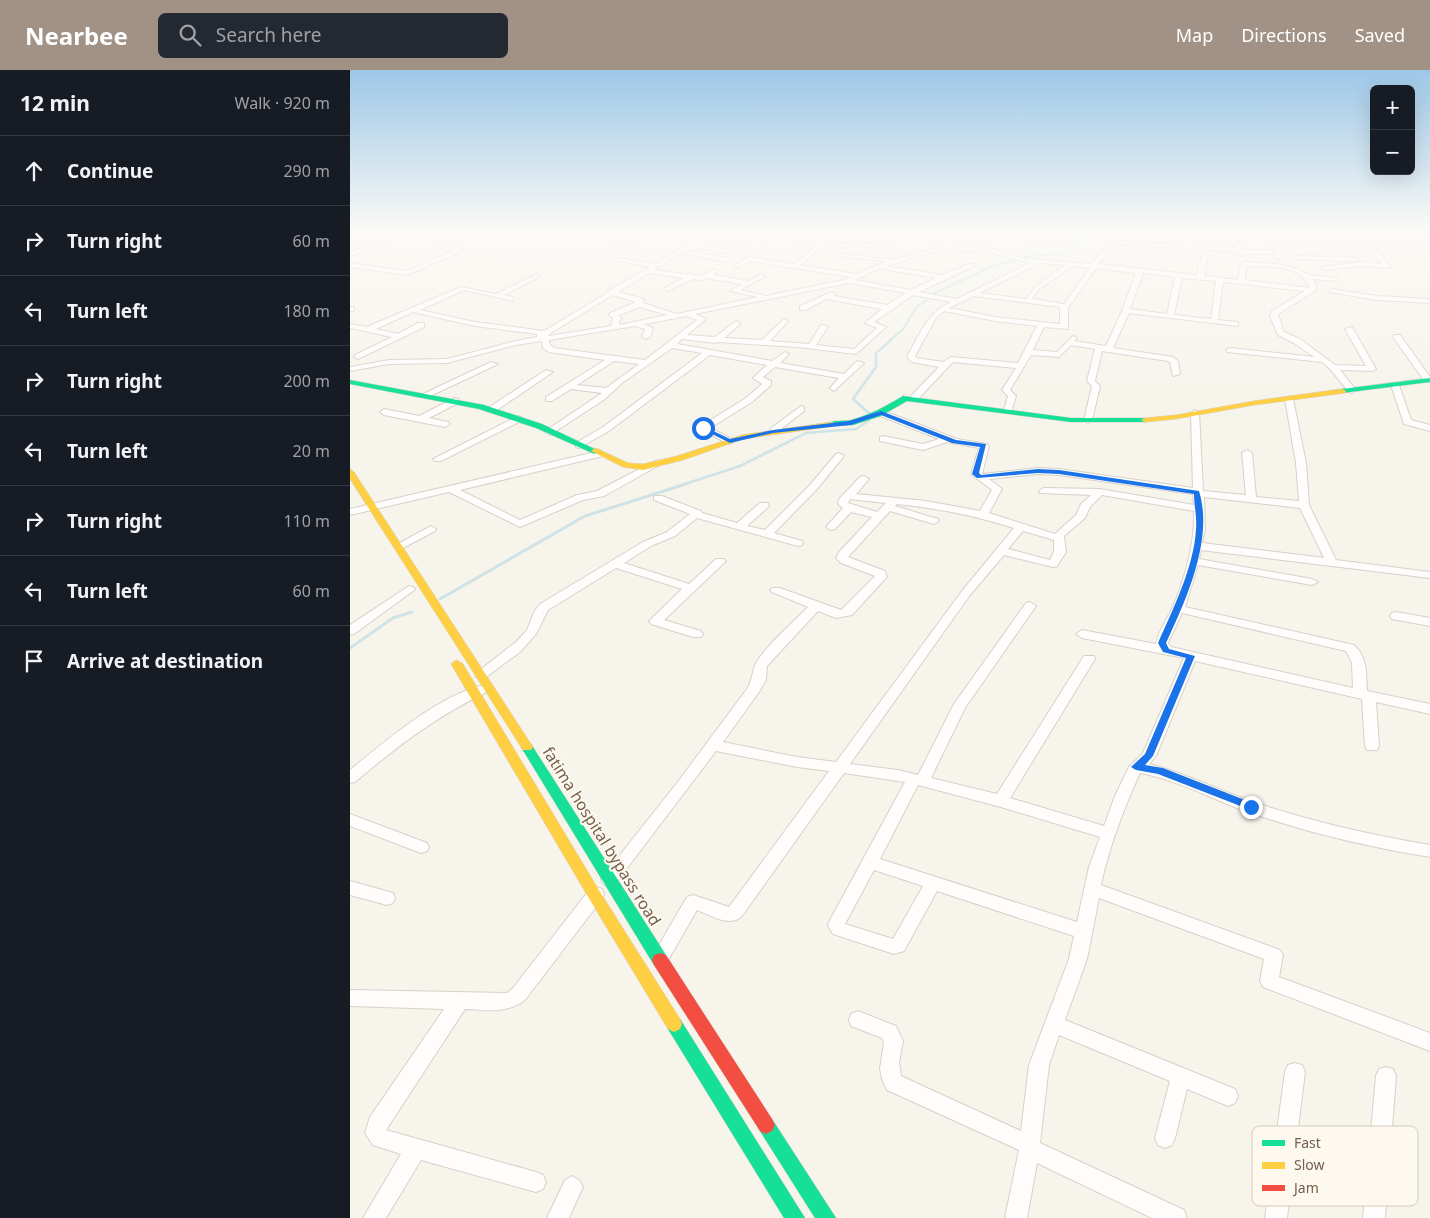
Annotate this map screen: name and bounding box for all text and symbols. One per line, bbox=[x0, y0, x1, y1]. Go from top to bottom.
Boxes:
search box bbox=[158, 13, 508, 58]
text: Nearbee bbox=[25, 19, 128, 52]
icon: search bbox=[176, 21, 204, 49]
text: Search here bbox=[216, 22, 322, 48]
text: Map bbox=[1176, 23, 1213, 47]
text: Directions bbox=[1241, 23, 1327, 47]
text: Saved bbox=[1355, 23, 1405, 47]
map controls bbox=[1370, 85, 1415, 175]
button: + bbox=[1370, 85, 1415, 130]
text: 12 min bbox=[20, 89, 90, 117]
text: Walk · 920 m bbox=[235, 92, 330, 114]
button: − bbox=[1370, 130, 1415, 175]
icon: ahead bbox=[20, 157, 48, 185]
text: Continue bbox=[67, 158, 153, 184]
text: 290 m bbox=[283, 160, 330, 182]
icon: right bbox=[20, 227, 48, 255]
text: Turn right bbox=[67, 228, 162, 254]
text: 60 m bbox=[293, 230, 330, 252]
icon: left bbox=[20, 297, 48, 325]
text: Turn left bbox=[67, 298, 148, 324]
text: 180 m bbox=[283, 300, 330, 322]
icon: right bbox=[20, 367, 48, 395]
text: Turn right bbox=[67, 368, 162, 394]
text: 200 m bbox=[283, 370, 330, 392]
route start bbox=[692, 417, 715, 440]
icon: left bbox=[20, 437, 48, 465]
text: Turn left bbox=[67, 438, 148, 464]
text: 20 m bbox=[293, 440, 330, 462]
icon: right bbox=[20, 507, 48, 535]
text: Turn right bbox=[67, 508, 162, 534]
text: 110 m bbox=[283, 510, 330, 532]
icon: left bbox=[20, 577, 48, 605]
text: Turn left bbox=[67, 578, 148, 604]
text: 60 m bbox=[293, 580, 330, 602]
icon: arrive bbox=[20, 647, 48, 675]
text: Arrive at destination bbox=[67, 648, 263, 674]
street label: fatima hospital bypass road bbox=[538, 742, 666, 930]
route end bbox=[1240, 796, 1263, 819]
legend bbox=[1252, 1126, 1418, 1206]
text: Fast bbox=[1294, 1133, 1321, 1152]
text: Slow bbox=[1294, 1155, 1325, 1174]
text: Jam bbox=[1292, 1178, 1319, 1197]

